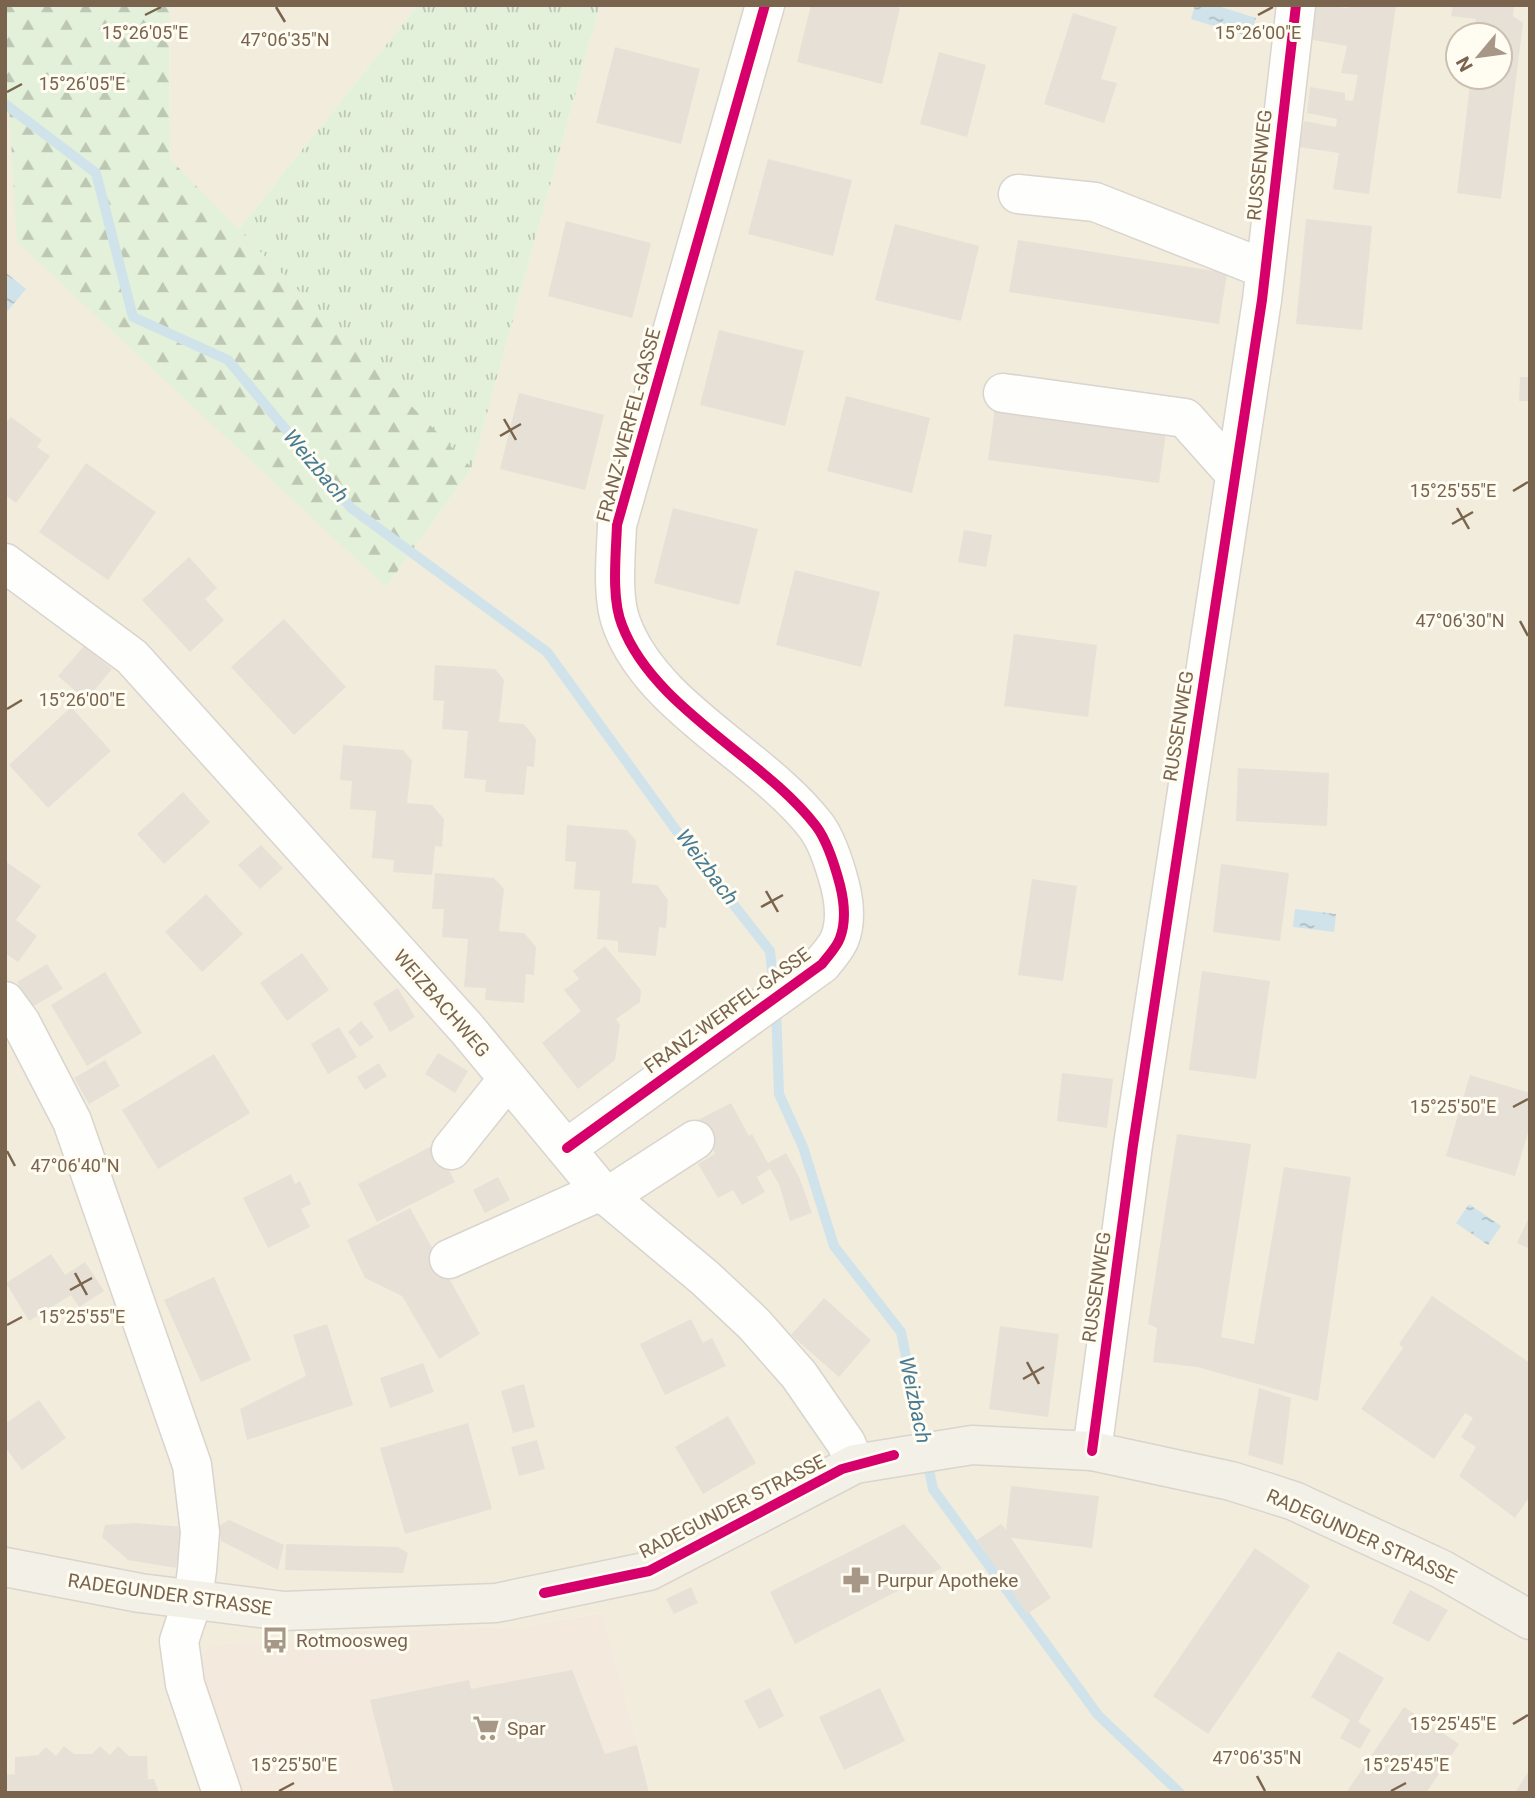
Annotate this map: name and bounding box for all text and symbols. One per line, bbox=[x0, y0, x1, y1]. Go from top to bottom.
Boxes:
north arrow bbox=[1444, 21, 1514, 91]
text: 15°26'05"E bbox=[102, 22, 188, 43]
text: 15°26'00"E bbox=[1215, 22, 1301, 43]
text: 47°06'35"N bbox=[240, 29, 330, 50]
text: N bbox=[1451, 53, 1478, 75]
text: 15°26'05"E bbox=[39, 73, 125, 94]
street label: RUSSENWEG bbox=[1242, 108, 1277, 222]
street label: FRANZ-WERFEL-GASSE bbox=[592, 326, 665, 525]
water label: Weizbach bbox=[279, 425, 353, 507]
text: 15°25'55"E bbox=[1410, 480, 1496, 501]
text: 47°06'30"N bbox=[1415, 610, 1505, 631]
street label: RUSSENWEG bbox=[1158, 669, 1199, 783]
text: 15°26'00"E bbox=[39, 689, 125, 710]
water label: Weizbach bbox=[671, 825, 743, 909]
street label: FRANZ-WERFEL-GASSE bbox=[640, 942, 815, 1078]
street label: WEIZBACHWEG bbox=[389, 945, 495, 1062]
text: 15°25'50"E bbox=[1410, 1096, 1496, 1117]
text: 47°06'40"N bbox=[30, 1155, 120, 1176]
street label: RUSSENWEG bbox=[1077, 1230, 1116, 1344]
text: 15°25'55"E bbox=[39, 1306, 125, 1327]
water label: Weizbach bbox=[894, 1354, 936, 1446]
street label: RADEGUNDER STRASSE bbox=[635, 1449, 829, 1563]
street label: RADEGUNDER STRASSE bbox=[1263, 1484, 1461, 1589]
pharmacy icon: Purpur Apotheke bbox=[841, 1565, 871, 1595]
street label: RADEGUNDER STRASSE bbox=[66, 1569, 274, 1620]
place label: Purpur Apotheke bbox=[877, 1569, 1018, 1592]
bus stop icon: Rotmoosweg bbox=[260, 1625, 290, 1655]
place label: Rotmoosweg bbox=[296, 1629, 408, 1652]
supermarket icon: Spar bbox=[471, 1713, 501, 1743]
text: 15°25'45"E bbox=[1410, 1713, 1496, 1734]
place label: Spar bbox=[507, 1717, 546, 1740]
text: 47°06'35"N bbox=[1212, 1747, 1302, 1768]
text: 15°25'50"E bbox=[251, 1754, 337, 1775]
text: 15°25'45"E bbox=[1363, 1754, 1449, 1775]

